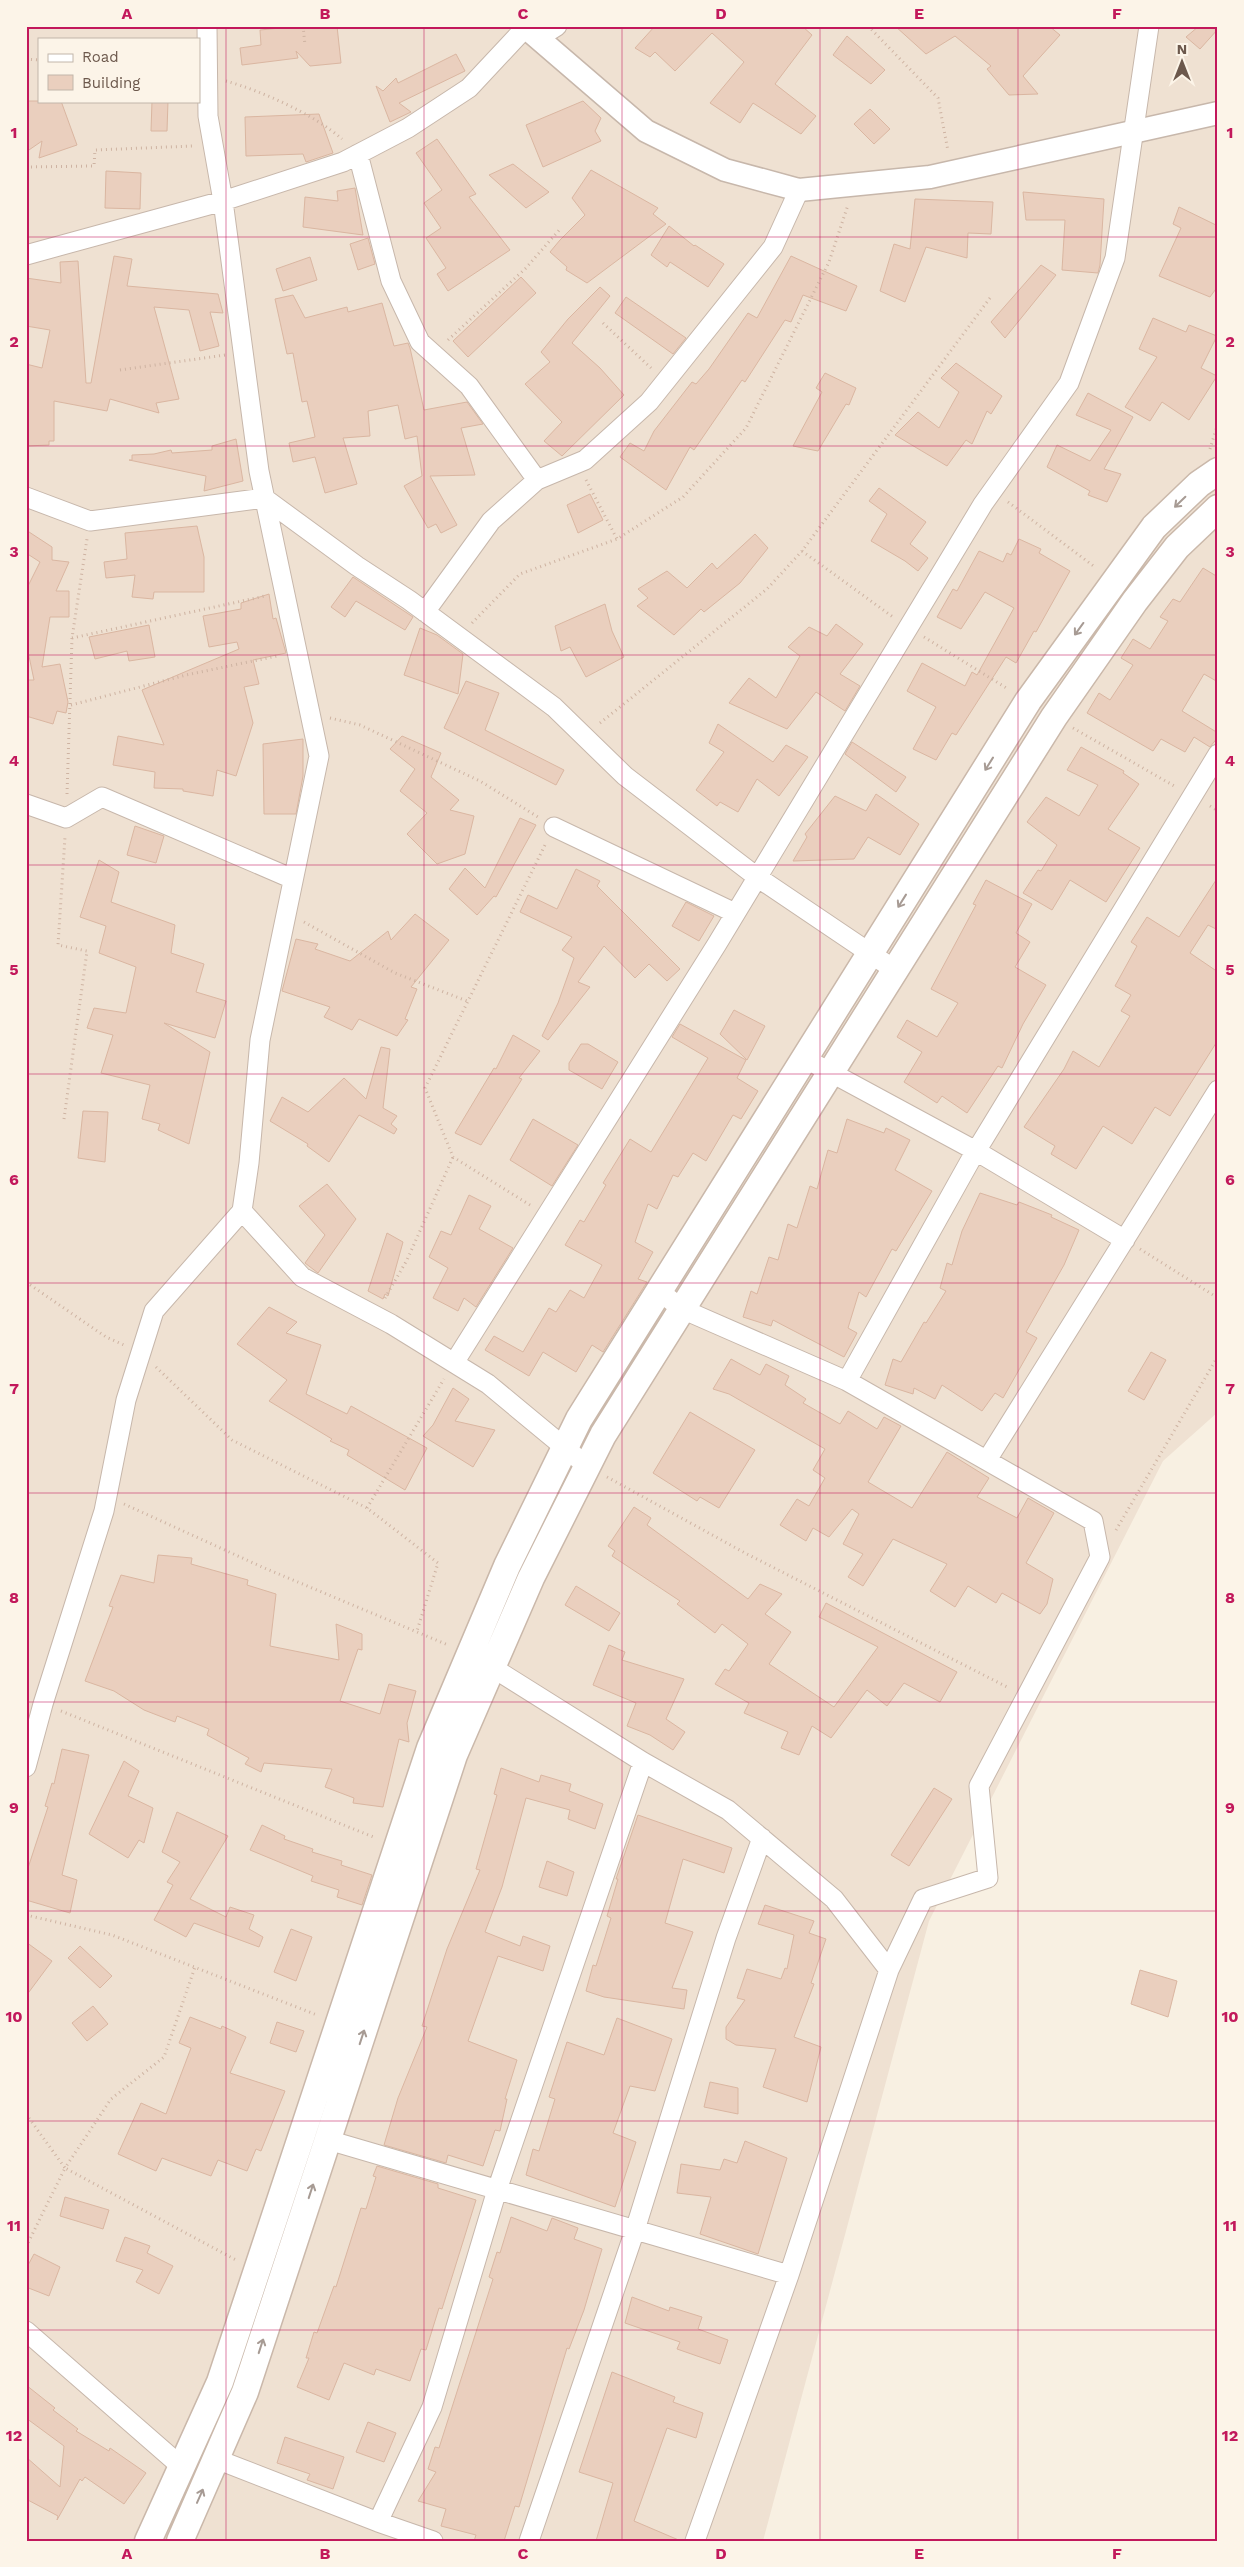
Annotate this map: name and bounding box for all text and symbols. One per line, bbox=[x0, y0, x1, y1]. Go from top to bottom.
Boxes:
text: A bbox=[122, 4, 133, 23]
text: B bbox=[320, 4, 331, 23]
text: C bbox=[518, 4, 529, 23]
text: D bbox=[715, 4, 727, 23]
text: E bbox=[914, 4, 924, 23]
text: F bbox=[1112, 4, 1122, 23]
legend bbox=[38, 38, 200, 102]
north arrow bbox=[1156, 38, 1206, 88]
text: N bbox=[1177, 41, 1187, 57]
text: Road bbox=[82, 48, 119, 66]
text: Building bbox=[82, 74, 140, 92]
text: 1 bbox=[11, 123, 17, 142]
text: 1 bbox=[1227, 123, 1233, 142]
text: 2 bbox=[9, 332, 19, 351]
text: 2 bbox=[1225, 332, 1235, 351]
one-way arrow bbox=[1174, 496, 1186, 508]
text: 3 bbox=[9, 542, 19, 561]
text: 3 bbox=[1225, 542, 1235, 561]
one-way arrow bbox=[1074, 622, 1084, 636]
text: 4 bbox=[9, 751, 19, 770]
text: 4 bbox=[1225, 751, 1235, 770]
one-way arrow bbox=[983, 756, 993, 770]
one-way arrow bbox=[897, 894, 907, 908]
text: 5 bbox=[9, 960, 19, 979]
text: 5 bbox=[1225, 960, 1235, 979]
text: 6 bbox=[9, 1170, 19, 1189]
text: 6 bbox=[1225, 1170, 1235, 1189]
text: 7 bbox=[9, 1379, 19, 1398]
text: 7 bbox=[1225, 1379, 1235, 1398]
text: 8 bbox=[9, 1588, 19, 1607]
text: 8 bbox=[1225, 1588, 1235, 1607]
text: 9 bbox=[9, 1798, 19, 1817]
text: 9 bbox=[1225, 1798, 1235, 1817]
text: 10 bbox=[5, 2007, 23, 2026]
text: 10 bbox=[1221, 2007, 1239, 2026]
one-way arrow bbox=[358, 2029, 367, 2045]
one-way arrow bbox=[307, 2183, 317, 2199]
text: 11 bbox=[7, 2216, 21, 2235]
text: 11 bbox=[1223, 2216, 1237, 2235]
one-way arrow bbox=[256, 2338, 266, 2354]
text: 12 bbox=[6, 2426, 22, 2445]
text: 12 bbox=[1222, 2426, 1238, 2445]
one-way arrow bbox=[196, 2489, 206, 2504]
text: A bbox=[122, 2544, 133, 2563]
text: B bbox=[320, 2544, 331, 2563]
text: C bbox=[518, 2544, 529, 2563]
text: D bbox=[715, 2544, 727, 2563]
text: E bbox=[914, 2544, 924, 2563]
text: F bbox=[1112, 2544, 1122, 2563]

